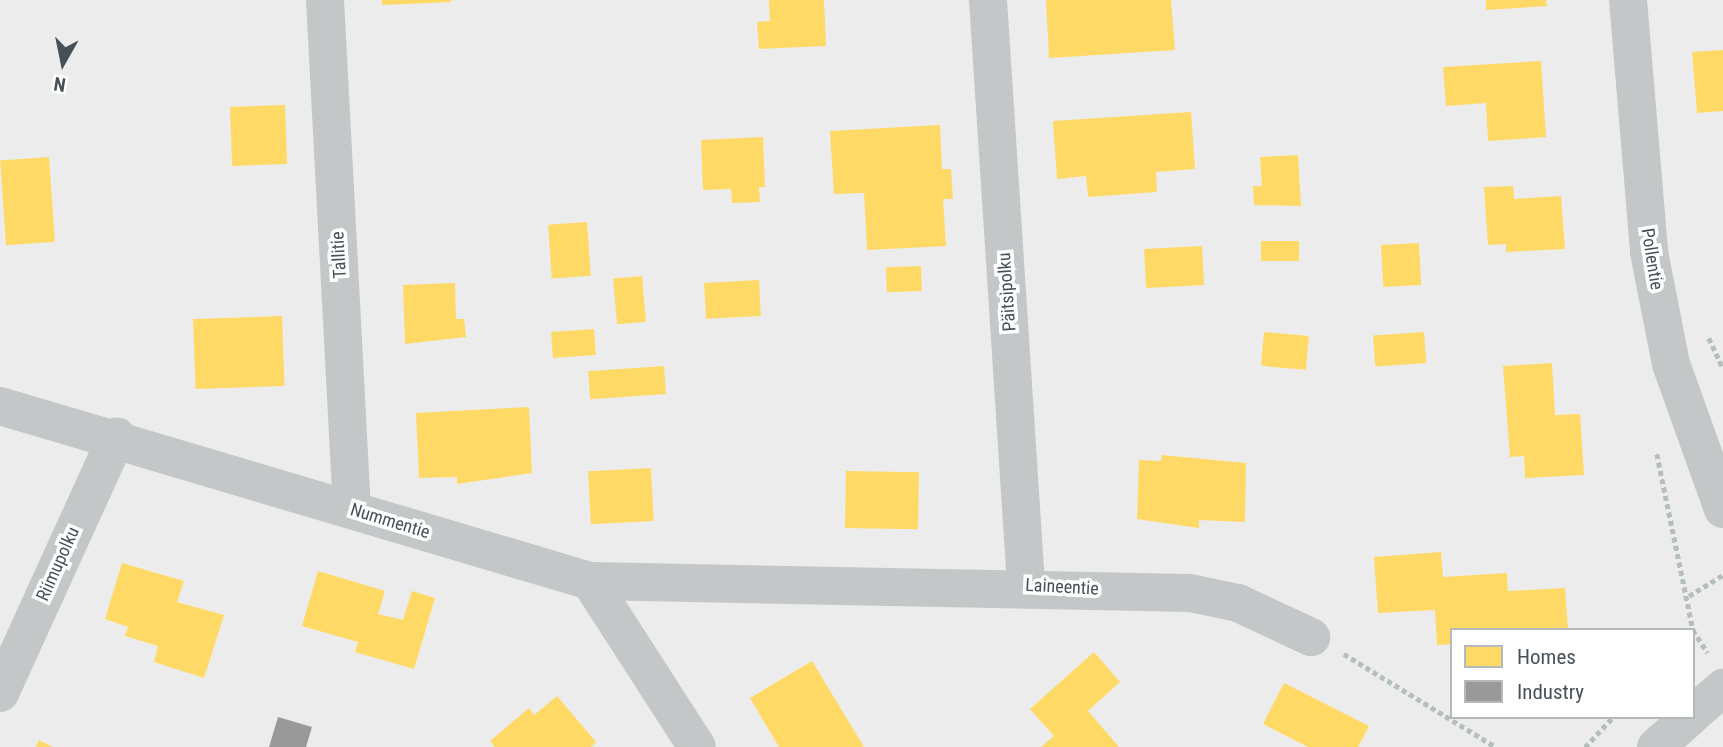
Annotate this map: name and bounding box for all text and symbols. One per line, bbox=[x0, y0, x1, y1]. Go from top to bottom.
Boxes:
north arrow bbox=[28, 28, 98, 98]
text: N bbox=[52, 72, 67, 97]
street label: Pollentie bbox=[1636, 227, 1668, 291]
street label: Tallitie bbox=[327, 231, 351, 279]
street label: Päitsipolku bbox=[993, 252, 1021, 332]
street label: Nummentie bbox=[348, 499, 432, 543]
street label: Riimupolku bbox=[32, 524, 84, 604]
street label: Laineentie bbox=[1025, 574, 1099, 600]
legend bbox=[1450, 628, 1695, 719]
text: Homes bbox=[1517, 645, 1576, 669]
text: Industry bbox=[1517, 680, 1584, 704]

